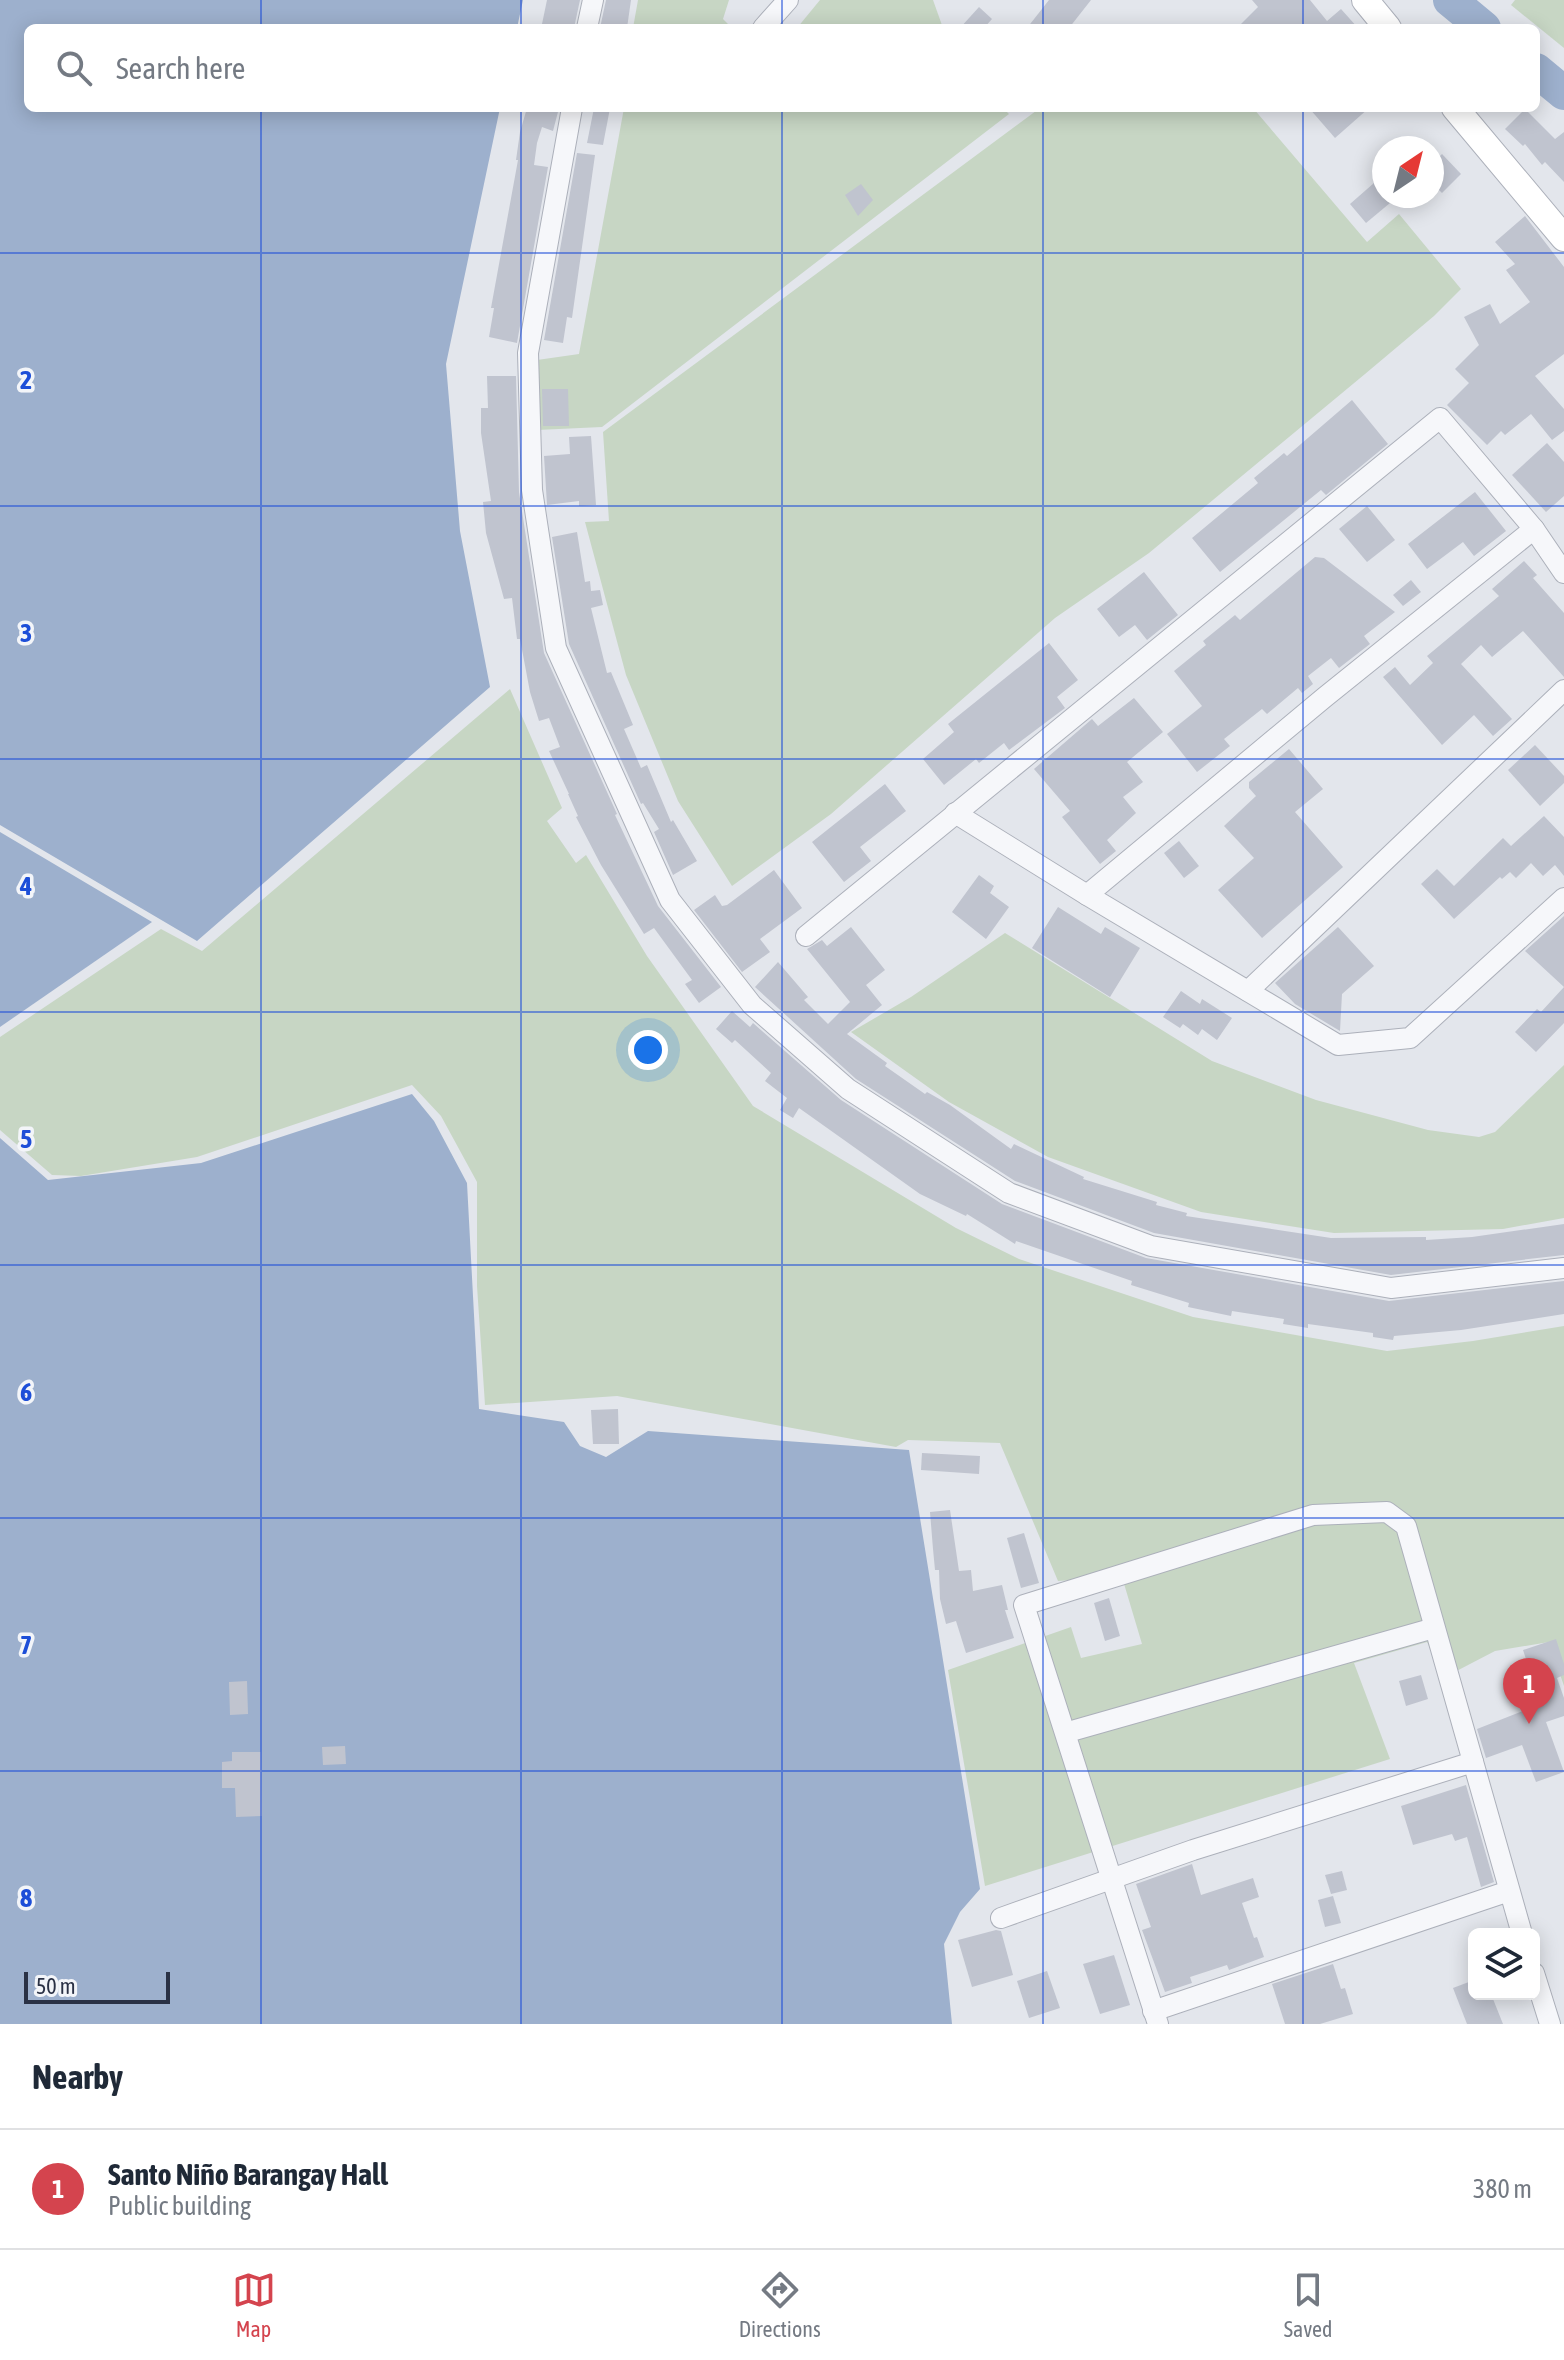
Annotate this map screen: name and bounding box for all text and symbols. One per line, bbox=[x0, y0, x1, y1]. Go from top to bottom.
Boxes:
search box bbox=[24, 24, 1540, 112]
icon: search bbox=[52, 46, 96, 90]
text: Search here bbox=[116, 51, 245, 85]
north arrow bbox=[1372, 136, 1444, 208]
text: 2 bbox=[20, 365, 32, 395]
text: 3 bbox=[20, 618, 32, 648]
text: 4 bbox=[19, 871, 32, 901]
your location bbox=[628, 1030, 668, 1070]
text: 5 bbox=[20, 1124, 32, 1154]
text: 6 bbox=[20, 1377, 32, 1407]
text: 7 bbox=[20, 1630, 32, 1660]
pin: 1 bbox=[1503, 1658, 1555, 1724]
text: 8 bbox=[20, 1883, 32, 1913]
map controls bbox=[1468, 1928, 1540, 2000]
button: layers bbox=[1468, 1928, 1540, 2000]
scale bar bbox=[24, 1968, 170, 2004]
text: 50 m bbox=[36, 1973, 76, 1999]
text: Nearby bbox=[32, 2057, 123, 2096]
text: Santo Niño Barangay Hall bbox=[108, 2157, 388, 2191]
text: 1 bbox=[52, 2174, 64, 2204]
text: 380 m bbox=[1473, 2174, 1532, 2204]
text: Public building bbox=[108, 2191, 251, 2221]
tab: Map bbox=[232, 2268, 276, 2342]
tab: Directions bbox=[739, 2268, 821, 2342]
tab: Saved bbox=[1284, 2268, 1332, 2342]

